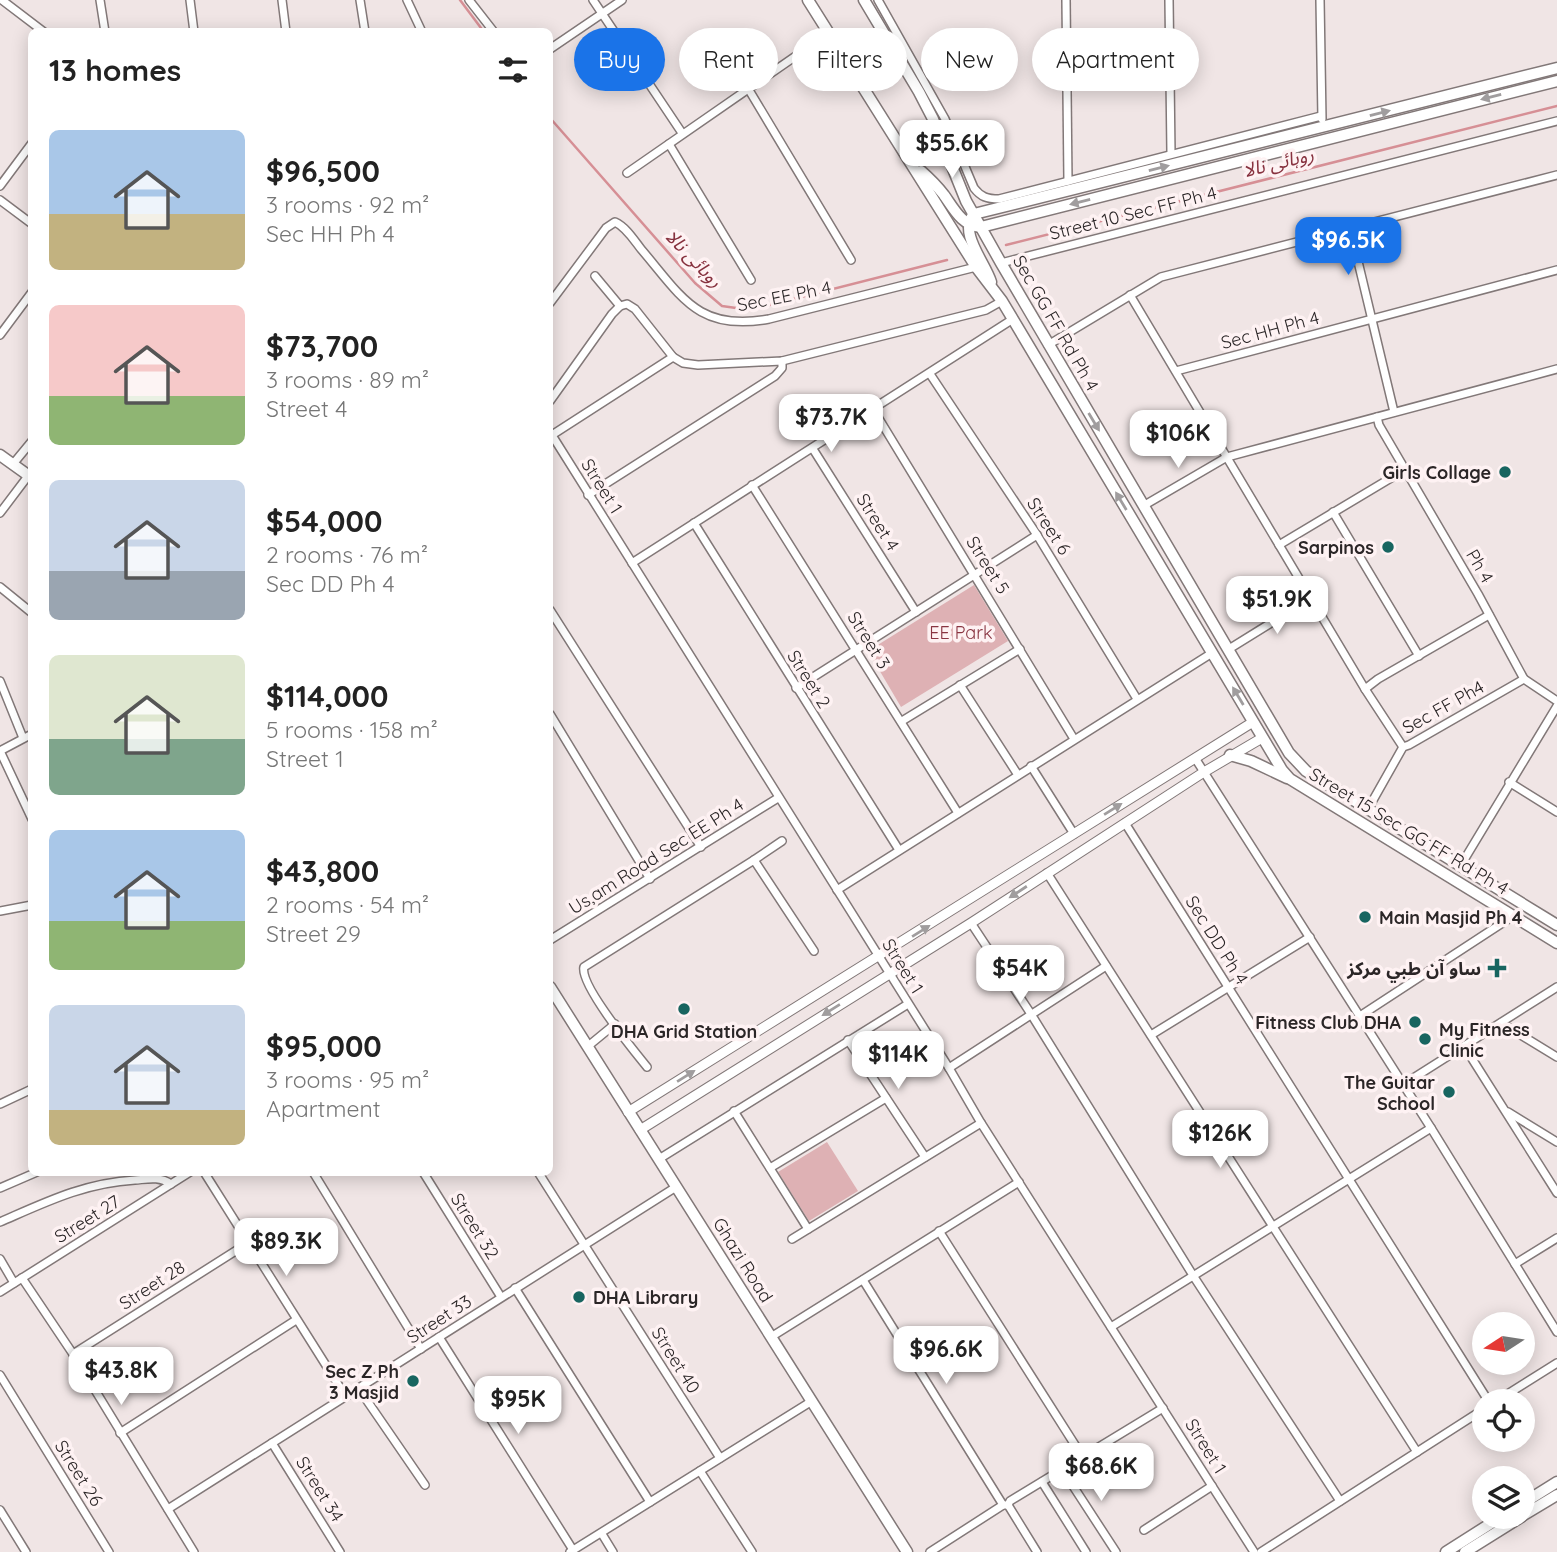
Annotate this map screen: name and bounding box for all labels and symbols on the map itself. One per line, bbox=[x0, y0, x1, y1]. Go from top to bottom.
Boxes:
one-way arrow bbox=[1480, 92, 1502, 103]
one-way arrow bbox=[1369, 107, 1391, 118]
pin: $55.6K bbox=[895, 120, 1009, 180]
water label: روہائی نالا bbox=[1240, 142, 1316, 182]
one-way arrow bbox=[1148, 162, 1170, 173]
street label: Street 10 Sec FF Ph 4 bbox=[1047, 181, 1219, 245]
one-way arrow bbox=[1069, 197, 1091, 208]
pin: $96.5K bbox=[1291, 218, 1405, 277]
water label: روہائی نالا bbox=[660, 224, 728, 292]
street label: Sec GG FF Rd Ph 4 bbox=[1008, 251, 1104, 395]
street label: Sec EE Ph 4 bbox=[735, 276, 833, 316]
street label: Sec HH Ph 4 bbox=[1218, 306, 1322, 354]
pin: $73.7K bbox=[774, 394, 888, 454]
pin: $106K bbox=[1129, 410, 1227, 470]
one-way arrow bbox=[1087, 412, 1100, 431]
street label: Street 1 bbox=[576, 454, 628, 518]
place label: Girls Collage bbox=[1383, 461, 1491, 484]
marker: Girls Collage bbox=[1497, 464, 1513, 480]
street label: Street 4 bbox=[851, 489, 905, 555]
one-way arrow bbox=[1115, 491, 1128, 510]
street label: Street 6 bbox=[1022, 493, 1076, 559]
street label: Street 5 bbox=[961, 532, 1015, 598]
place label: Sarpinos bbox=[1298, 536, 1374, 559]
marker: Sarpinos bbox=[1380, 539, 1396, 555]
street label: Ph 4 bbox=[1461, 545, 1499, 587]
pin: $51.9K bbox=[1220, 576, 1334, 636]
street label: Street 3 bbox=[842, 607, 896, 673]
park label: EE Park bbox=[929, 621, 993, 644]
street label: Street 2 bbox=[782, 646, 836, 712]
street label: Sec FF Ph4 bbox=[1398, 675, 1488, 739]
one-way arrow bbox=[1231, 687, 1244, 706]
street label: Street 15 Sec GG FF Rd Ph 4 bbox=[1305, 762, 1513, 900]
street label: Us,am Road Sec EE Ph 4 bbox=[564, 793, 748, 919]
one-way arrow bbox=[1104, 803, 1123, 816]
one-way arrow bbox=[1009, 885, 1027, 899]
street label: Sec DD Ph 4 bbox=[1181, 891, 1253, 989]
place label: Main Masjid Ph 4 bbox=[1379, 906, 1523, 929]
marker: Main Masjid Ph 4 bbox=[1357, 909, 1373, 925]
one-way arrow bbox=[911, 924, 931, 937]
street label: Street 1 bbox=[877, 934, 929, 998]
pin: $54K bbox=[979, 946, 1061, 1005]
place label: ساو آن طبي مرکز bbox=[1346, 957, 1481, 983]
marker: ساو آن طبي مرکز bbox=[1487, 958, 1507, 978]
marker: DHA Grid Station bbox=[676, 1001, 692, 1017]
one-way arrow bbox=[822, 1003, 841, 1016]
place label: Fitness Club DHA bbox=[1255, 1011, 1401, 1034]
marker: Fitness Club DHA bbox=[1407, 1014, 1423, 1030]
place label: My Fitness Clinic bbox=[1439, 1018, 1530, 1062]
place label: DHA Grid Station bbox=[611, 1020, 757, 1043]
marker: My Fitness Clinic bbox=[1417, 1031, 1433, 1047]
pin: $114K bbox=[849, 1032, 947, 1091]
one-way arrow bbox=[676, 1070, 696, 1083]
place label: The Guitar School bbox=[1344, 1071, 1435, 1115]
marker: The Guitar School bbox=[1441, 1084, 1457, 1100]
pin: $126K bbox=[1171, 1110, 1269, 1170]
street label: Street 32 bbox=[446, 1189, 504, 1263]
street label: Street 27 bbox=[50, 1190, 124, 1248]
street label: Ghazi Road bbox=[708, 1213, 778, 1307]
pin: $89.3K bbox=[229, 1218, 343, 1278]
street label: Street 28 bbox=[115, 1255, 189, 1315]
place label: DHA Library bbox=[593, 1286, 698, 1309]
street label: Street 33 bbox=[402, 1289, 476, 1349]
marker: DHA Library bbox=[571, 1289, 587, 1305]
north arrow bbox=[1472, 1312, 1535, 1376]
street label: Street 40 bbox=[647, 1322, 705, 1398]
pin: $96.6K bbox=[889, 1326, 1003, 1386]
pin: $43.8K bbox=[64, 1348, 178, 1407]
place label: Sec Z Ph 3 Masjid bbox=[325, 1360, 399, 1404]
marker: Sec Z Ph 3 Masjid bbox=[405, 1373, 421, 1389]
pin: $95K bbox=[477, 1376, 559, 1436]
street label: Street 1 bbox=[1180, 1414, 1232, 1478]
street label: Street 26 bbox=[50, 1436, 108, 1511]
pin: $68.6K bbox=[1044, 1444, 1158, 1503]
street label: Street 34 bbox=[291, 1452, 349, 1526]

